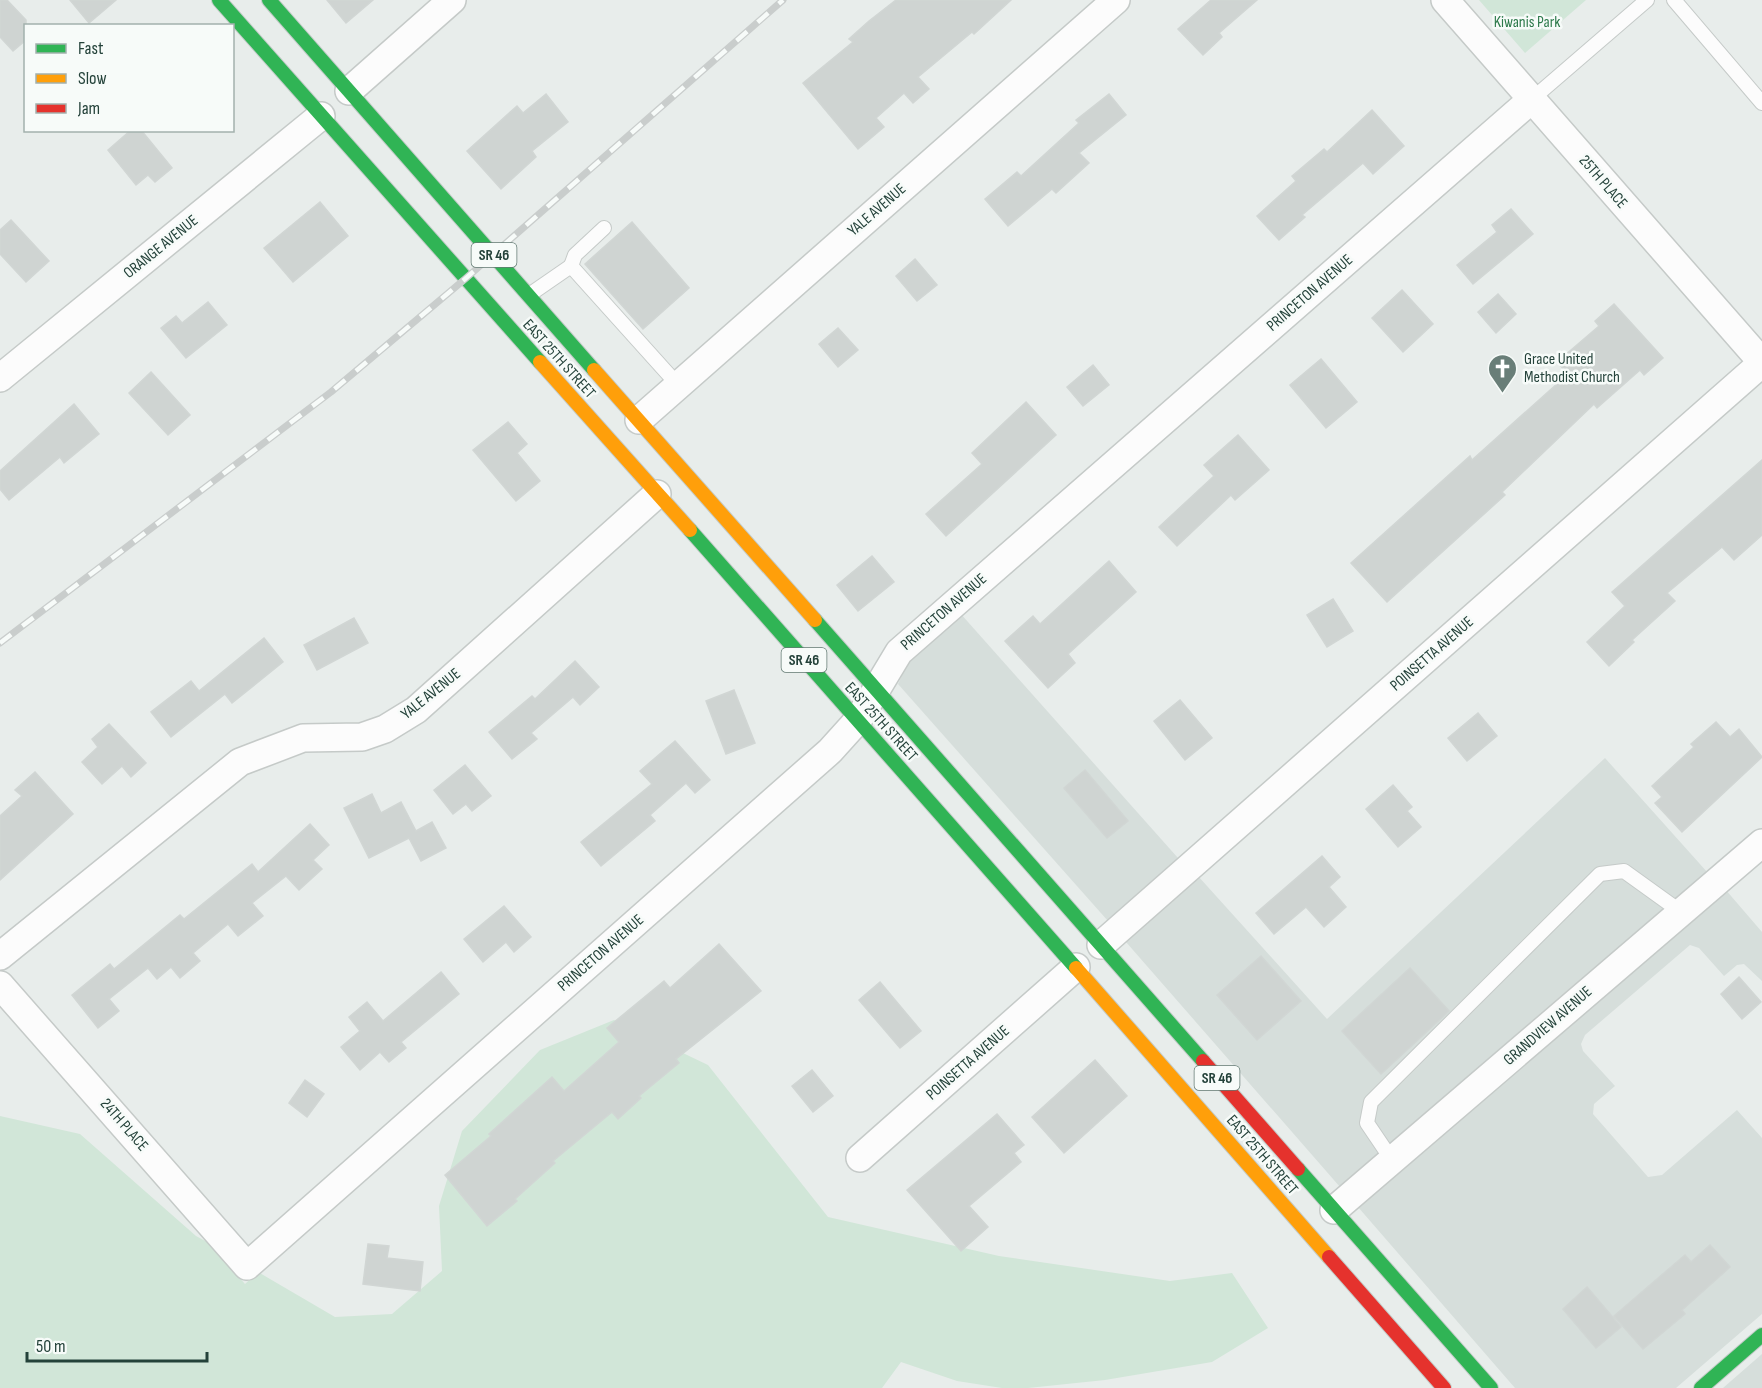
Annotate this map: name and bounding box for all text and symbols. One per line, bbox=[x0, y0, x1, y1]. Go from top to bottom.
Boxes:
park label: Kiwanis Park bbox=[1494, 13, 1560, 32]
legend bbox=[24, 24, 234, 132]
text: Fast bbox=[78, 38, 104, 59]
text: Slow bbox=[78, 68, 107, 89]
text: Jam bbox=[77, 98, 100, 119]
street label: 25TH PLACE bbox=[1575, 152, 1631, 212]
street label: YALE AVENUE bbox=[844, 180, 910, 240]
street label: ORANGE AVENUE bbox=[120, 211, 202, 283]
road number: SR 46 bbox=[472, 243, 516, 267]
street label: PRINCETON AVENUE bbox=[1263, 251, 1357, 335]
street label: EAST 25TH STREET bbox=[519, 316, 600, 403]
place label: Grace United Methodist Church bbox=[1524, 350, 1620, 387]
church icon: Grace United Methodist Church bbox=[1487, 352, 1519, 394]
street label: PRINCETON AVENUE bbox=[897, 570, 991, 654]
street label: POINSETTA AVENUE bbox=[1386, 613, 1478, 695]
road number: SR 46 bbox=[782, 648, 826, 672]
street label: YALE AVENUE bbox=[398, 664, 464, 724]
street label: EAST 25TH STREET bbox=[841, 679, 922, 766]
street label: PRINCETON AVENUE bbox=[554, 911, 648, 995]
street label: GRANDVIEW AVENUE bbox=[1500, 982, 1596, 1070]
street label: POINSETTA AVENUE bbox=[922, 1022, 1014, 1104]
road number: SR 46 bbox=[1194, 1066, 1240, 1090]
street label: 24TH PLACE bbox=[96, 1095, 152, 1155]
street label: EAST 25TH STREET bbox=[1222, 1111, 1302, 1199]
scale bar bbox=[27, 1325, 207, 1363]
text: 50 m bbox=[36, 1336, 66, 1357]

